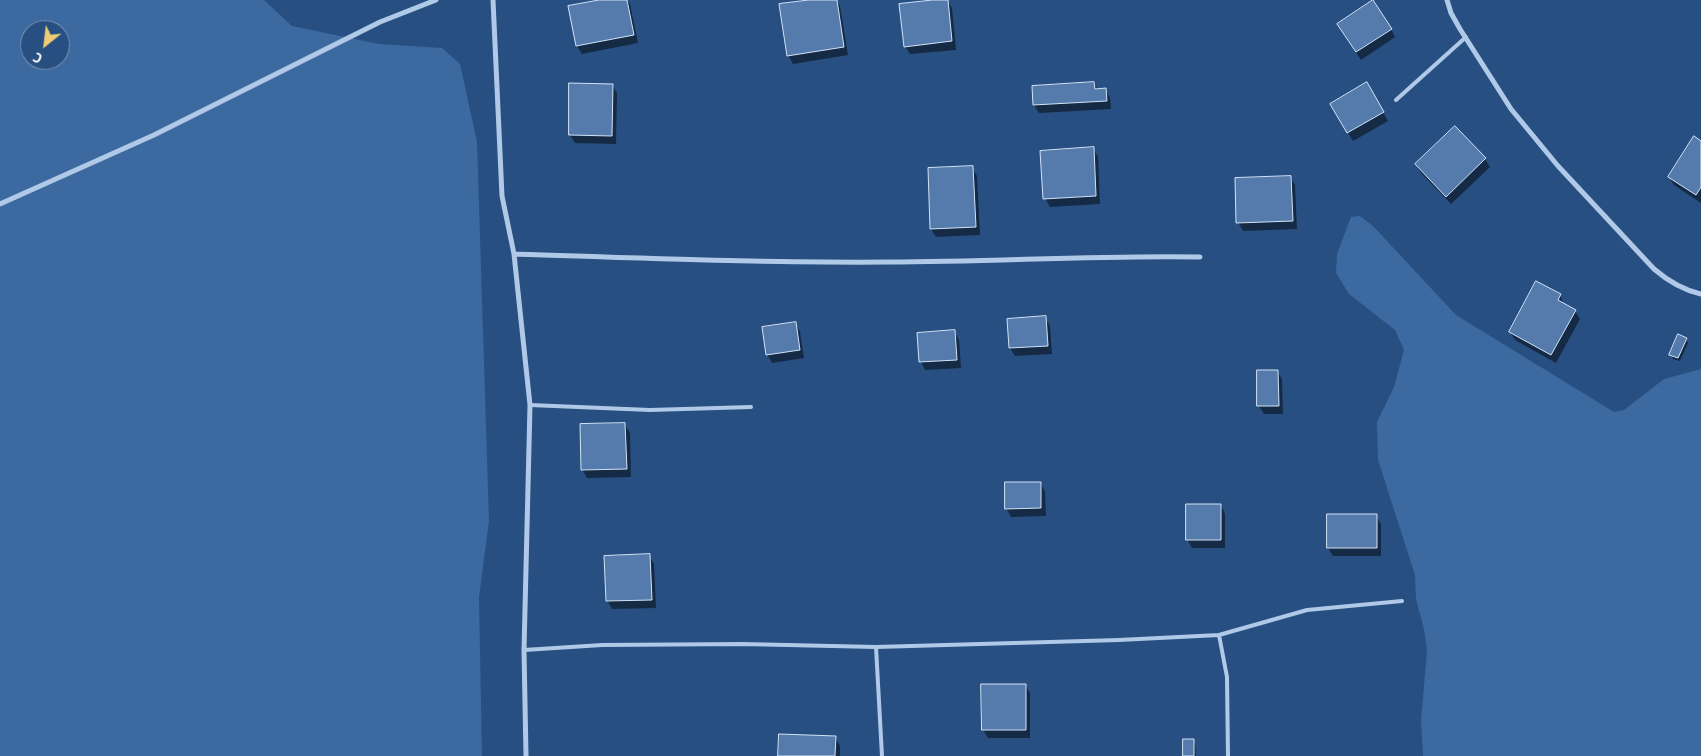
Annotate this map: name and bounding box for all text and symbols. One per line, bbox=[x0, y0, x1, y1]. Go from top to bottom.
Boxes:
north arrow bbox=[20, 20, 70, 70]
text: С bbox=[31, 49, 45, 65]

